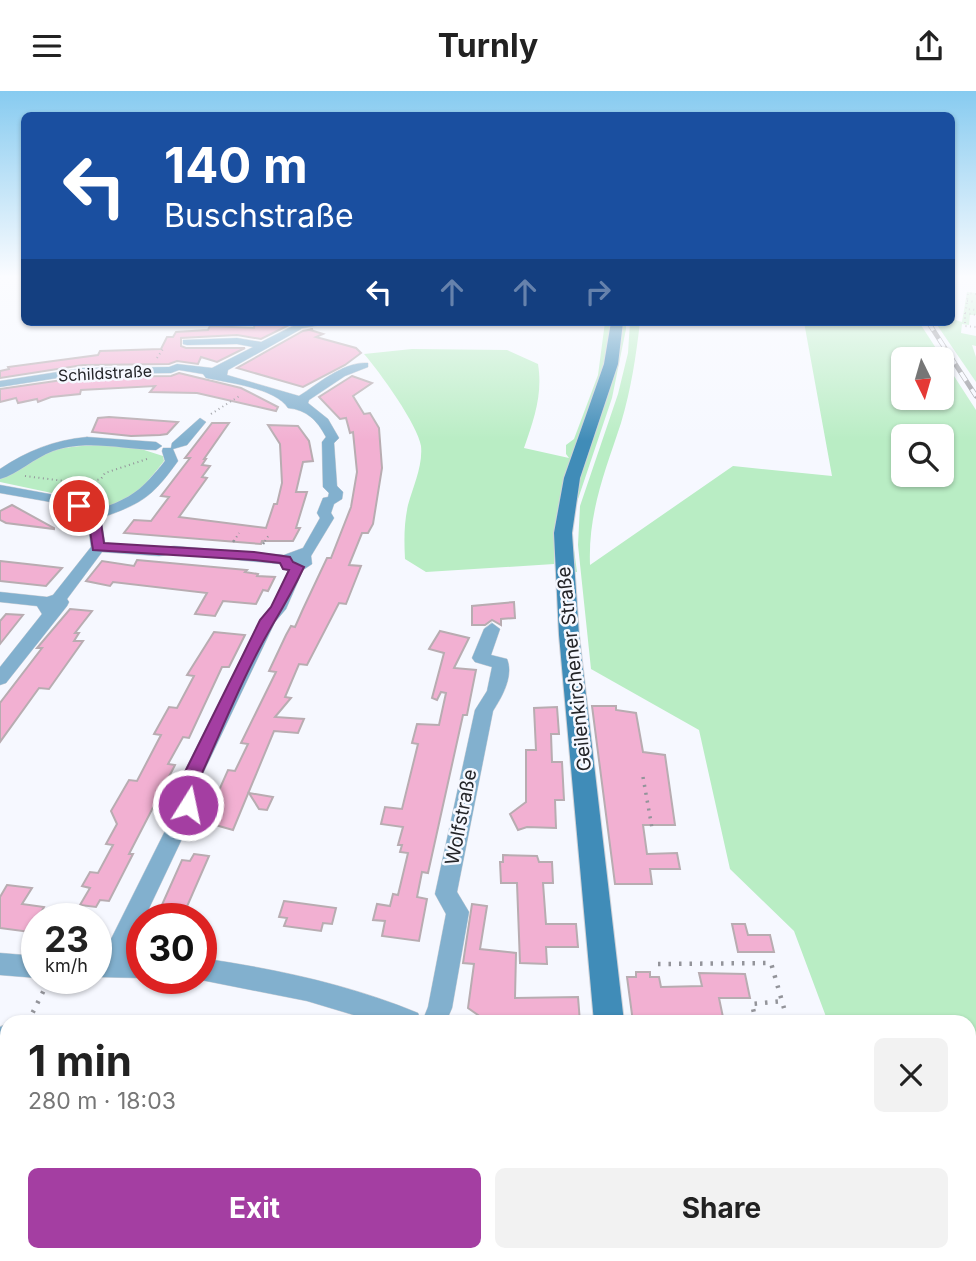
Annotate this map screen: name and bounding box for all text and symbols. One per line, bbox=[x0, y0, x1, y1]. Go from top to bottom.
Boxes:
text: Turnly bbox=[438, 26, 538, 65]
icon: menu bbox=[28, 27, 66, 65]
icon: share bbox=[910, 27, 948, 65]
text: 140 m bbox=[164, 136, 308, 195]
icon: left bbox=[49, 140, 140, 231]
text: Buschstraße bbox=[164, 196, 354, 235]
icon: left bbox=[360, 273, 398, 311]
icon: ahead bbox=[433, 273, 471, 311]
icon: ahead bbox=[506, 273, 544, 311]
icon: right bbox=[579, 273, 617, 311]
north arrow bbox=[891, 347, 954, 409]
map controls bbox=[891, 347, 954, 487]
street label: Schildstraße bbox=[57, 361, 153, 385]
button: search bbox=[891, 424, 954, 487]
pin bbox=[49, 476, 109, 536]
icon: arrive bbox=[60, 487, 98, 525]
street label: Geilenkirchener Straße bbox=[552, 566, 596, 772]
street label: Wolfstraße bbox=[440, 767, 482, 867]
position arrow bbox=[151, 768, 225, 842]
speed limit sign: 30 bbox=[126, 903, 217, 994]
text: 23 bbox=[44, 918, 89, 960]
text: km/h bbox=[45, 955, 88, 976]
text: 1 min bbox=[28, 1035, 132, 1086]
button: close bbox=[874, 1038, 948, 1112]
text: 280 m · 18:03 bbox=[28, 1087, 176, 1115]
button: Exit bbox=[28, 1168, 481, 1248]
button: Share bbox=[495, 1168, 948, 1248]

